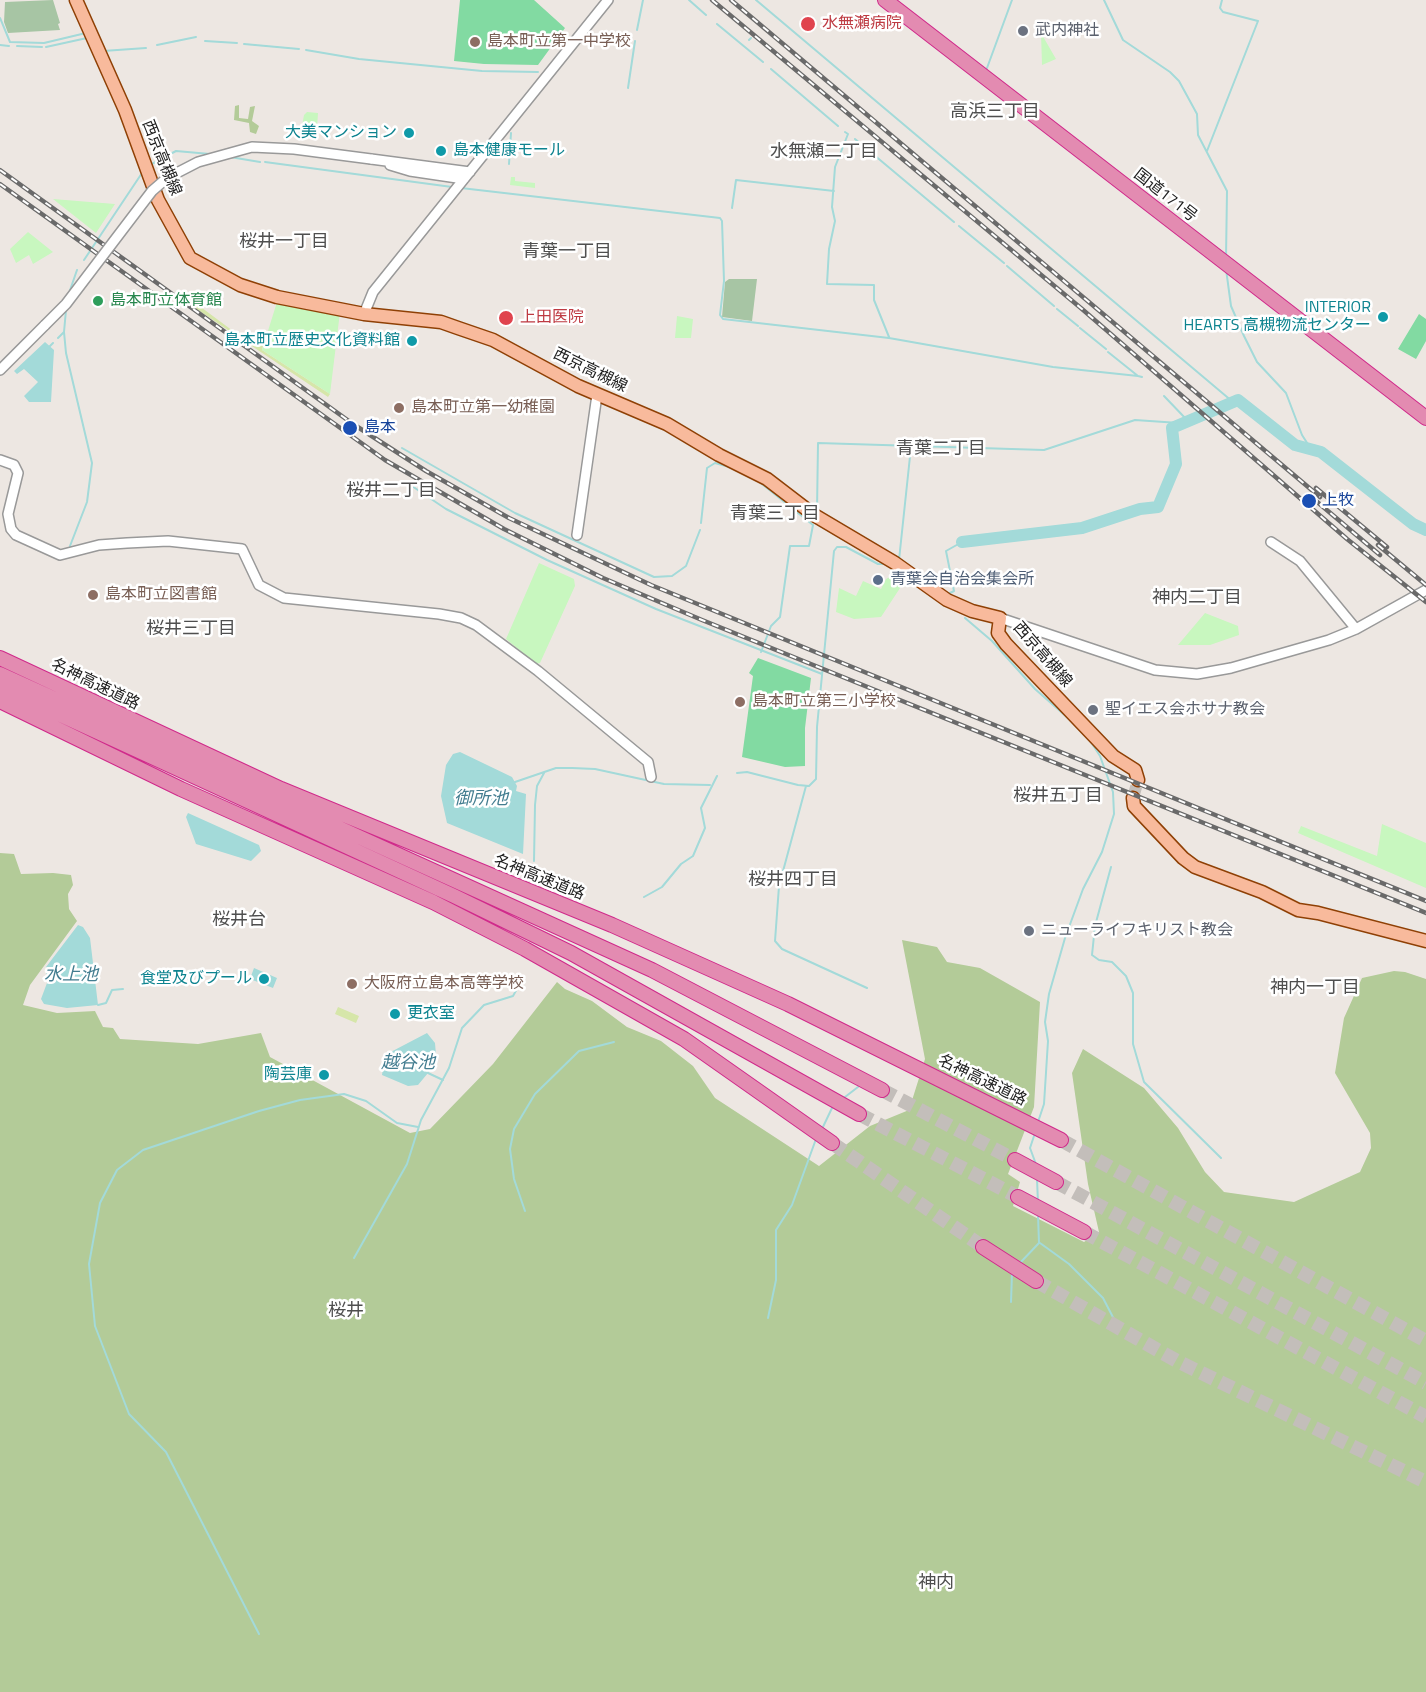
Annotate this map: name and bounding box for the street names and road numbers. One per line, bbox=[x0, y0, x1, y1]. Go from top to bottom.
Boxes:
street label: 西京高槻線 bbox=[137, 117, 185, 199]
street label: 国道171号 bbox=[1130, 165, 1200, 227]
street label: 西京高槻線 bbox=[550, 345, 630, 397]
street label: 西京高槻線 bbox=[1009, 619, 1075, 691]
street label: 名神高速道路 bbox=[48, 655, 142, 715]
street label: 名神高速道路 bbox=[491, 851, 587, 905]
street label: 名神高速道路 bbox=[935, 1051, 1029, 1111]

